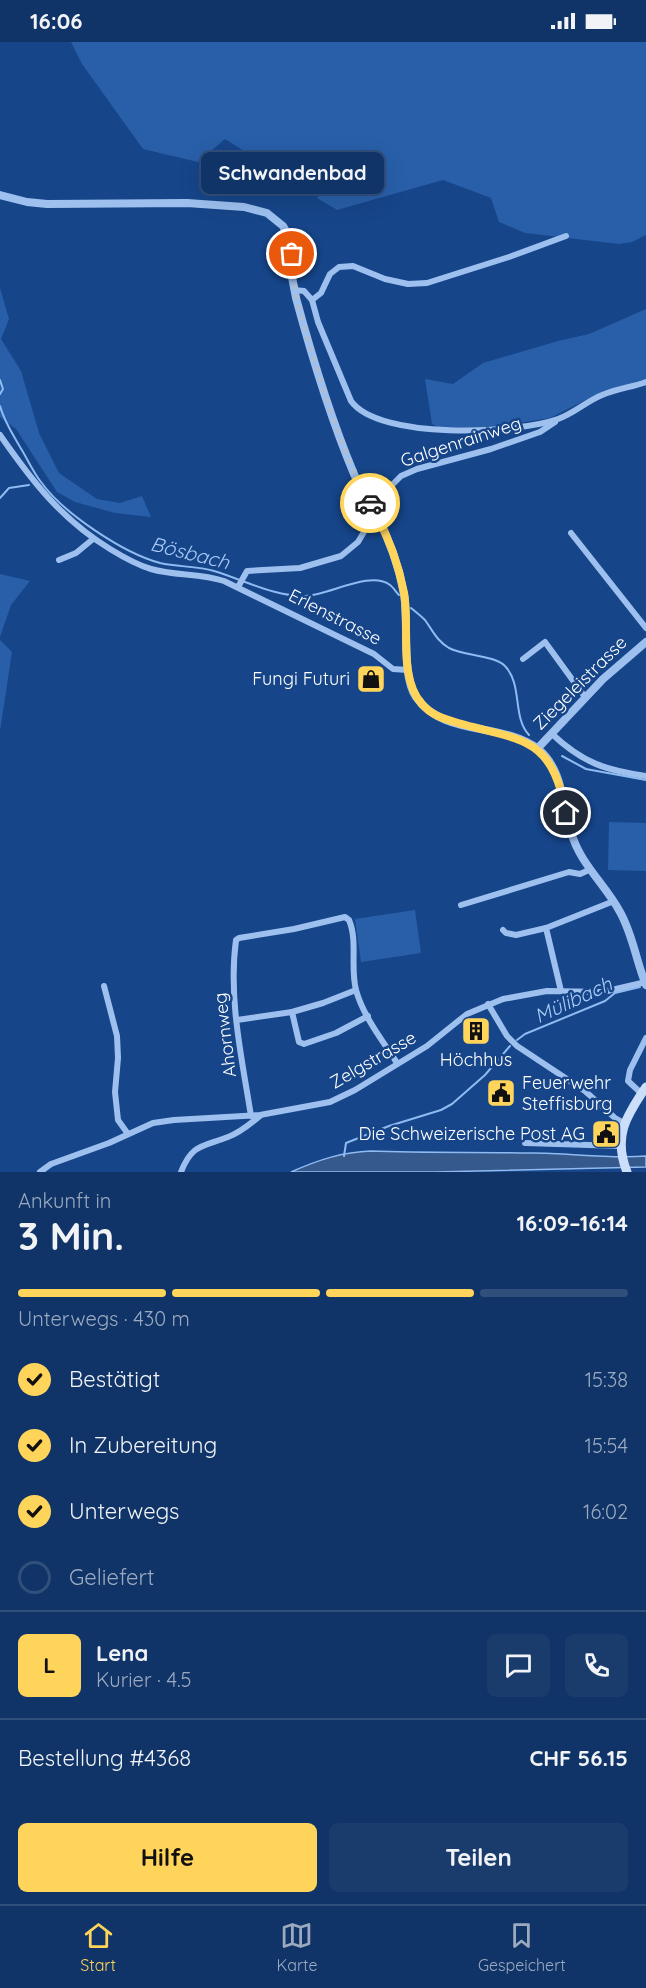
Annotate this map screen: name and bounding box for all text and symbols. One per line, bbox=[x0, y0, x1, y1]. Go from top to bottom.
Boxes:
text: 16:06 bbox=[30, 7, 82, 35]
callout: Schwandenbad bbox=[200, 152, 384, 194]
text: Schwandenbad bbox=[219, 160, 366, 185]
pin bbox=[266, 228, 317, 279]
icon: bag bbox=[275, 237, 308, 270]
street label: Galgenrainweg bbox=[397, 411, 524, 472]
courier bbox=[340, 473, 400, 533]
icon: car bbox=[354, 487, 387, 520]
water label: Bösbach bbox=[148, 531, 233, 575]
street label: Erlenstrasse bbox=[285, 583, 385, 650]
street label: Ziegeleistrasse bbox=[528, 631, 632, 735]
shop icon: Fungi Futuri bbox=[355, 663, 387, 695]
place label: Fungi Futuri bbox=[252, 667, 350, 690]
pin bbox=[540, 787, 591, 838]
icon: home bbox=[549, 796, 582, 829]
water label: Mülibach bbox=[530, 970, 616, 1028]
street label: Ahornweg bbox=[208, 992, 241, 1079]
building icon: Höchhus bbox=[460, 1015, 492, 1047]
street label: Zelgstrasse bbox=[325, 1026, 420, 1094]
place label: Höchhus bbox=[440, 1048, 512, 1071]
place label: Feuerwehr Steffisburg bbox=[522, 1071, 613, 1115]
public building icon: Feuerwehr Steffisburg bbox=[485, 1077, 517, 1109]
public building icon: Die Schweizerische Post AG bbox=[590, 1118, 622, 1150]
place label: Die Schweizerische Post AG bbox=[358, 1122, 585, 1145]
text: Ankunft in bbox=[18, 1188, 111, 1213]
text: 16:09–16:14 bbox=[517, 1209, 628, 1237]
text: 3 Min. bbox=[18, 1211, 124, 1260]
text: Unterwegs · 430 m bbox=[18, 1306, 190, 1331]
icon: check bbox=[18, 1363, 51, 1396]
text: Bestätigt bbox=[69, 1365, 160, 1393]
text: 15:38 bbox=[585, 1367, 628, 1392]
icon: check bbox=[18, 1429, 51, 1462]
text: In Zubereitung bbox=[69, 1431, 217, 1459]
text: 15:54 bbox=[585, 1433, 628, 1458]
icon: check bbox=[18, 1495, 51, 1528]
text: Unterwegs bbox=[69, 1497, 179, 1525]
text: 16:02 bbox=[583, 1499, 628, 1524]
text: Geliefert bbox=[69, 1563, 154, 1591]
button: chat bbox=[487, 1634, 550, 1697]
button: phone bbox=[565, 1634, 628, 1697]
text: Lena bbox=[96, 1639, 148, 1667]
text: L bbox=[43, 1651, 56, 1679]
text: Kurier · 4.5 bbox=[96, 1667, 192, 1692]
text: Bestellung #4368 bbox=[18, 1744, 191, 1772]
text: CHF 56.15 bbox=[529, 1744, 628, 1772]
button: Hilfe bbox=[18, 1823, 317, 1892]
button: Teilen bbox=[329, 1823, 628, 1892]
tab: Start bbox=[80, 1919, 116, 1975]
tab: Karte bbox=[276, 1919, 317, 1975]
tab: Gespeichert bbox=[478, 1919, 566, 1975]

